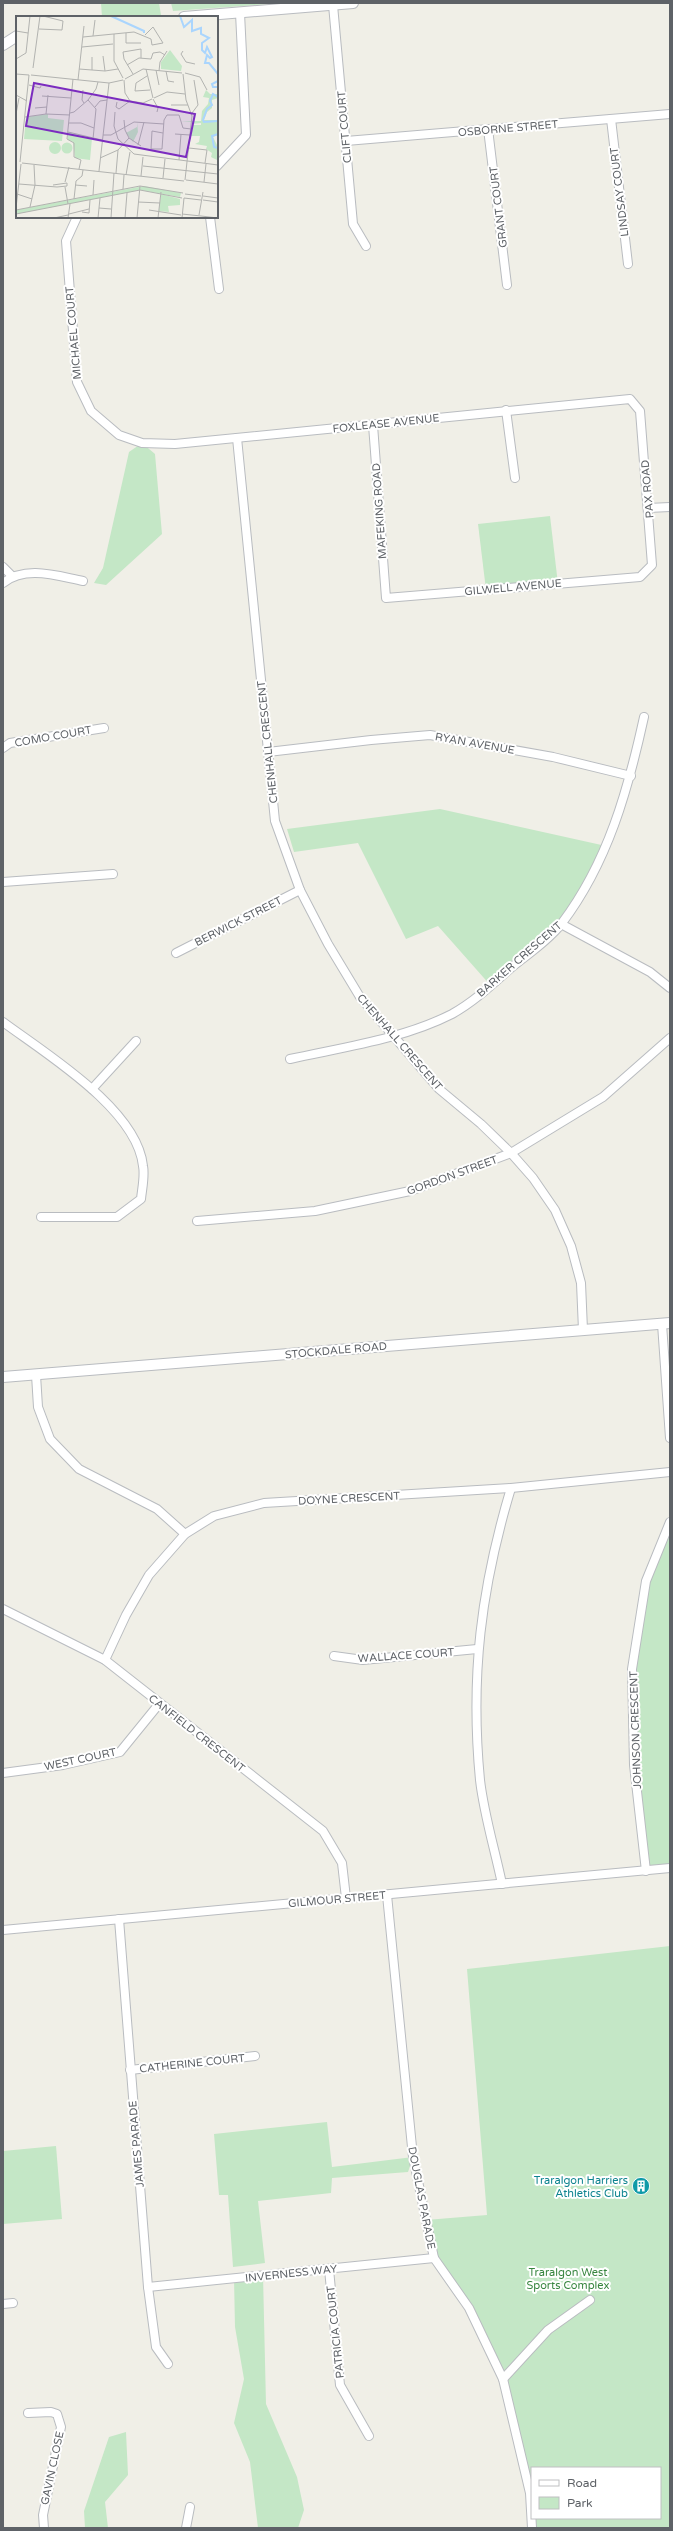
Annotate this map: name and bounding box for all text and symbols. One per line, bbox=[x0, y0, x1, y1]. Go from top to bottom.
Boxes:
inset map bbox=[16, 16, 218, 218]
street label: CLIFT COURT bbox=[335, 90, 354, 164]
street label: OSBORNE STREET bbox=[457, 118, 559, 139]
street label: LINDSAY COURT bbox=[608, 146, 631, 237]
street label: GRANT COURT bbox=[487, 165, 510, 248]
street label: MICHAEL COURT bbox=[63, 286, 84, 380]
street label: FOXLEASE AVENUE bbox=[332, 411, 440, 436]
street label: PAX ROAD bbox=[638, 459, 657, 519]
street label: MAFEKING ROAD bbox=[370, 463, 389, 559]
street label: GILWELL AVENUE bbox=[464, 577, 562, 598]
street label: CHENHALL CRESCENT bbox=[255, 680, 280, 804]
street label: COMO COURT bbox=[14, 723, 93, 750]
street label: RYAN AVENUE bbox=[434, 730, 516, 757]
street label: BERWICK STREET bbox=[192, 894, 284, 949]
street label: BARKER CRESCENT bbox=[474, 919, 565, 1000]
street label: CHENHALL CRESCENT bbox=[354, 992, 445, 1093]
street label: GORDON STREET bbox=[405, 1153, 500, 1198]
street label: STOCKDALE ROAD bbox=[284, 1340, 388, 1361]
street label: DOYNE CRESCENT bbox=[298, 1489, 401, 1508]
street label: WALLACE COURT bbox=[357, 1646, 455, 1665]
street label: JOHNSON CRESCENT bbox=[627, 1670, 644, 1789]
street label: CANFIELD CRESCENT bbox=[146, 1692, 248, 1775]
street label: WEST COURT bbox=[43, 1745, 118, 1773]
street label: GILMOUR STREET bbox=[288, 1889, 387, 1910]
street label: CATHERINE COURT bbox=[139, 2051, 246, 2076]
street label: JAMES PARADE bbox=[126, 2100, 147, 2188]
street label: DOUGLAS PARADE bbox=[405, 2146, 438, 2251]
place label: Traralgon Harriers Athletics Club bbox=[534, 2174, 628, 2200]
building icon: Traralgon Harriers Athletics Club bbox=[631, 2176, 651, 2196]
street label: INVERNESS WAY bbox=[244, 2262, 338, 2285]
park label: Traralgon West Sports Complex bbox=[527, 2266, 610, 2292]
street label: PATRICIA COURT bbox=[324, 2285, 347, 2379]
street label: GAVIN CLOSE bbox=[38, 2430, 67, 2506]
legend bbox=[531, 2467, 661, 2519]
text: Road bbox=[567, 2476, 597, 2490]
text: Park bbox=[567, 2496, 593, 2510]

